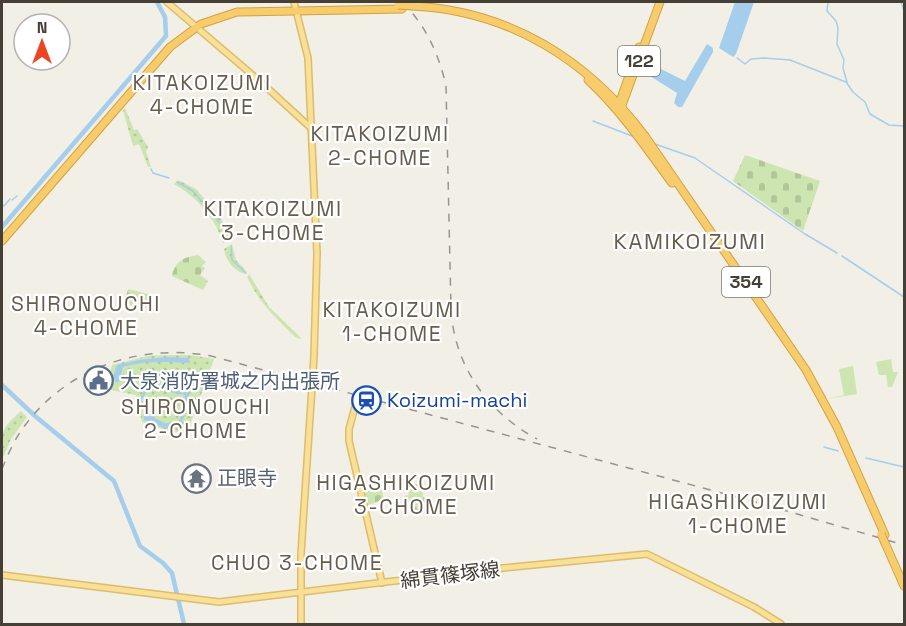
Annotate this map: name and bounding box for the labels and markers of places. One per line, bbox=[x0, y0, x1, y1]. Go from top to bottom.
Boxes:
public building icon: 大泉消防署城之内出張所 bbox=[83, 365, 115, 397]
place label: 大泉消防署城之内出張所 bbox=[120, 368, 340, 394]
station icon: Koizumi-machi bbox=[350, 384, 382, 416]
place label: Koizumi-machi bbox=[387, 387, 527, 413]
temple icon: 正眼寺 bbox=[180, 462, 212, 494]
place label: 正眼寺 bbox=[217, 465, 277, 491]

